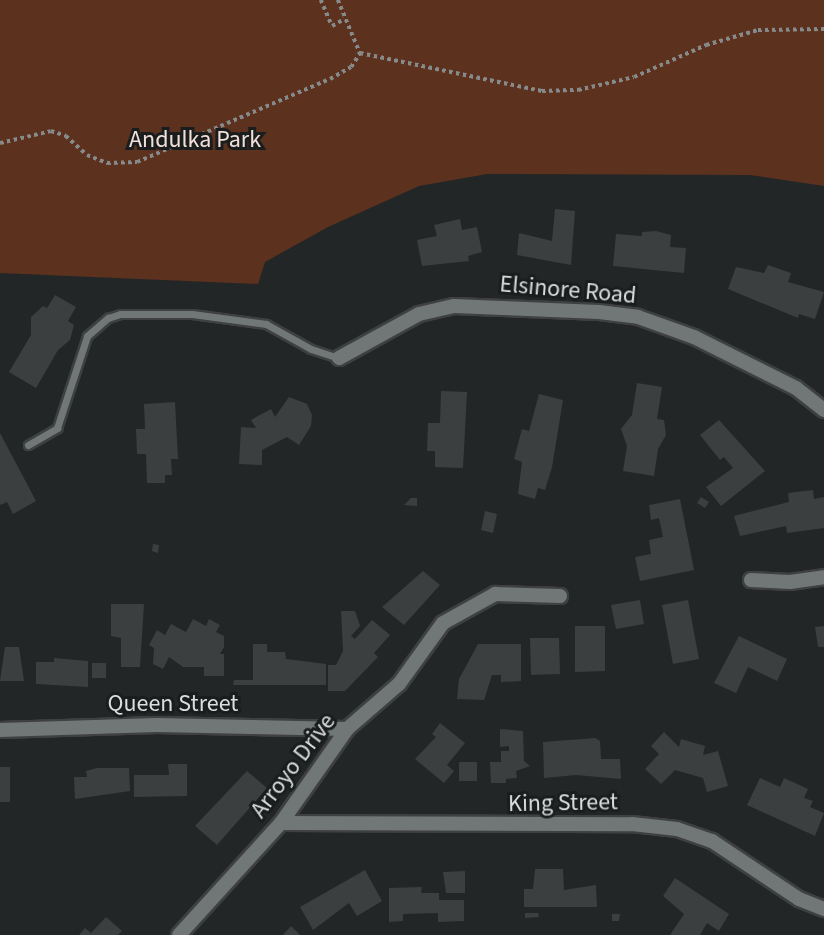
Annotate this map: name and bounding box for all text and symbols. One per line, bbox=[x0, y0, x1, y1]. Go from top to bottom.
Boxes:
park label: Andulka Park bbox=[129, 126, 261, 154]
street label: Elsinore Road bbox=[498, 270, 638, 310]
street label: Queen Street bbox=[108, 690, 238, 718]
street label: Arroyo Drive bbox=[244, 708, 342, 824]
street label: King Street bbox=[508, 788, 618, 818]

